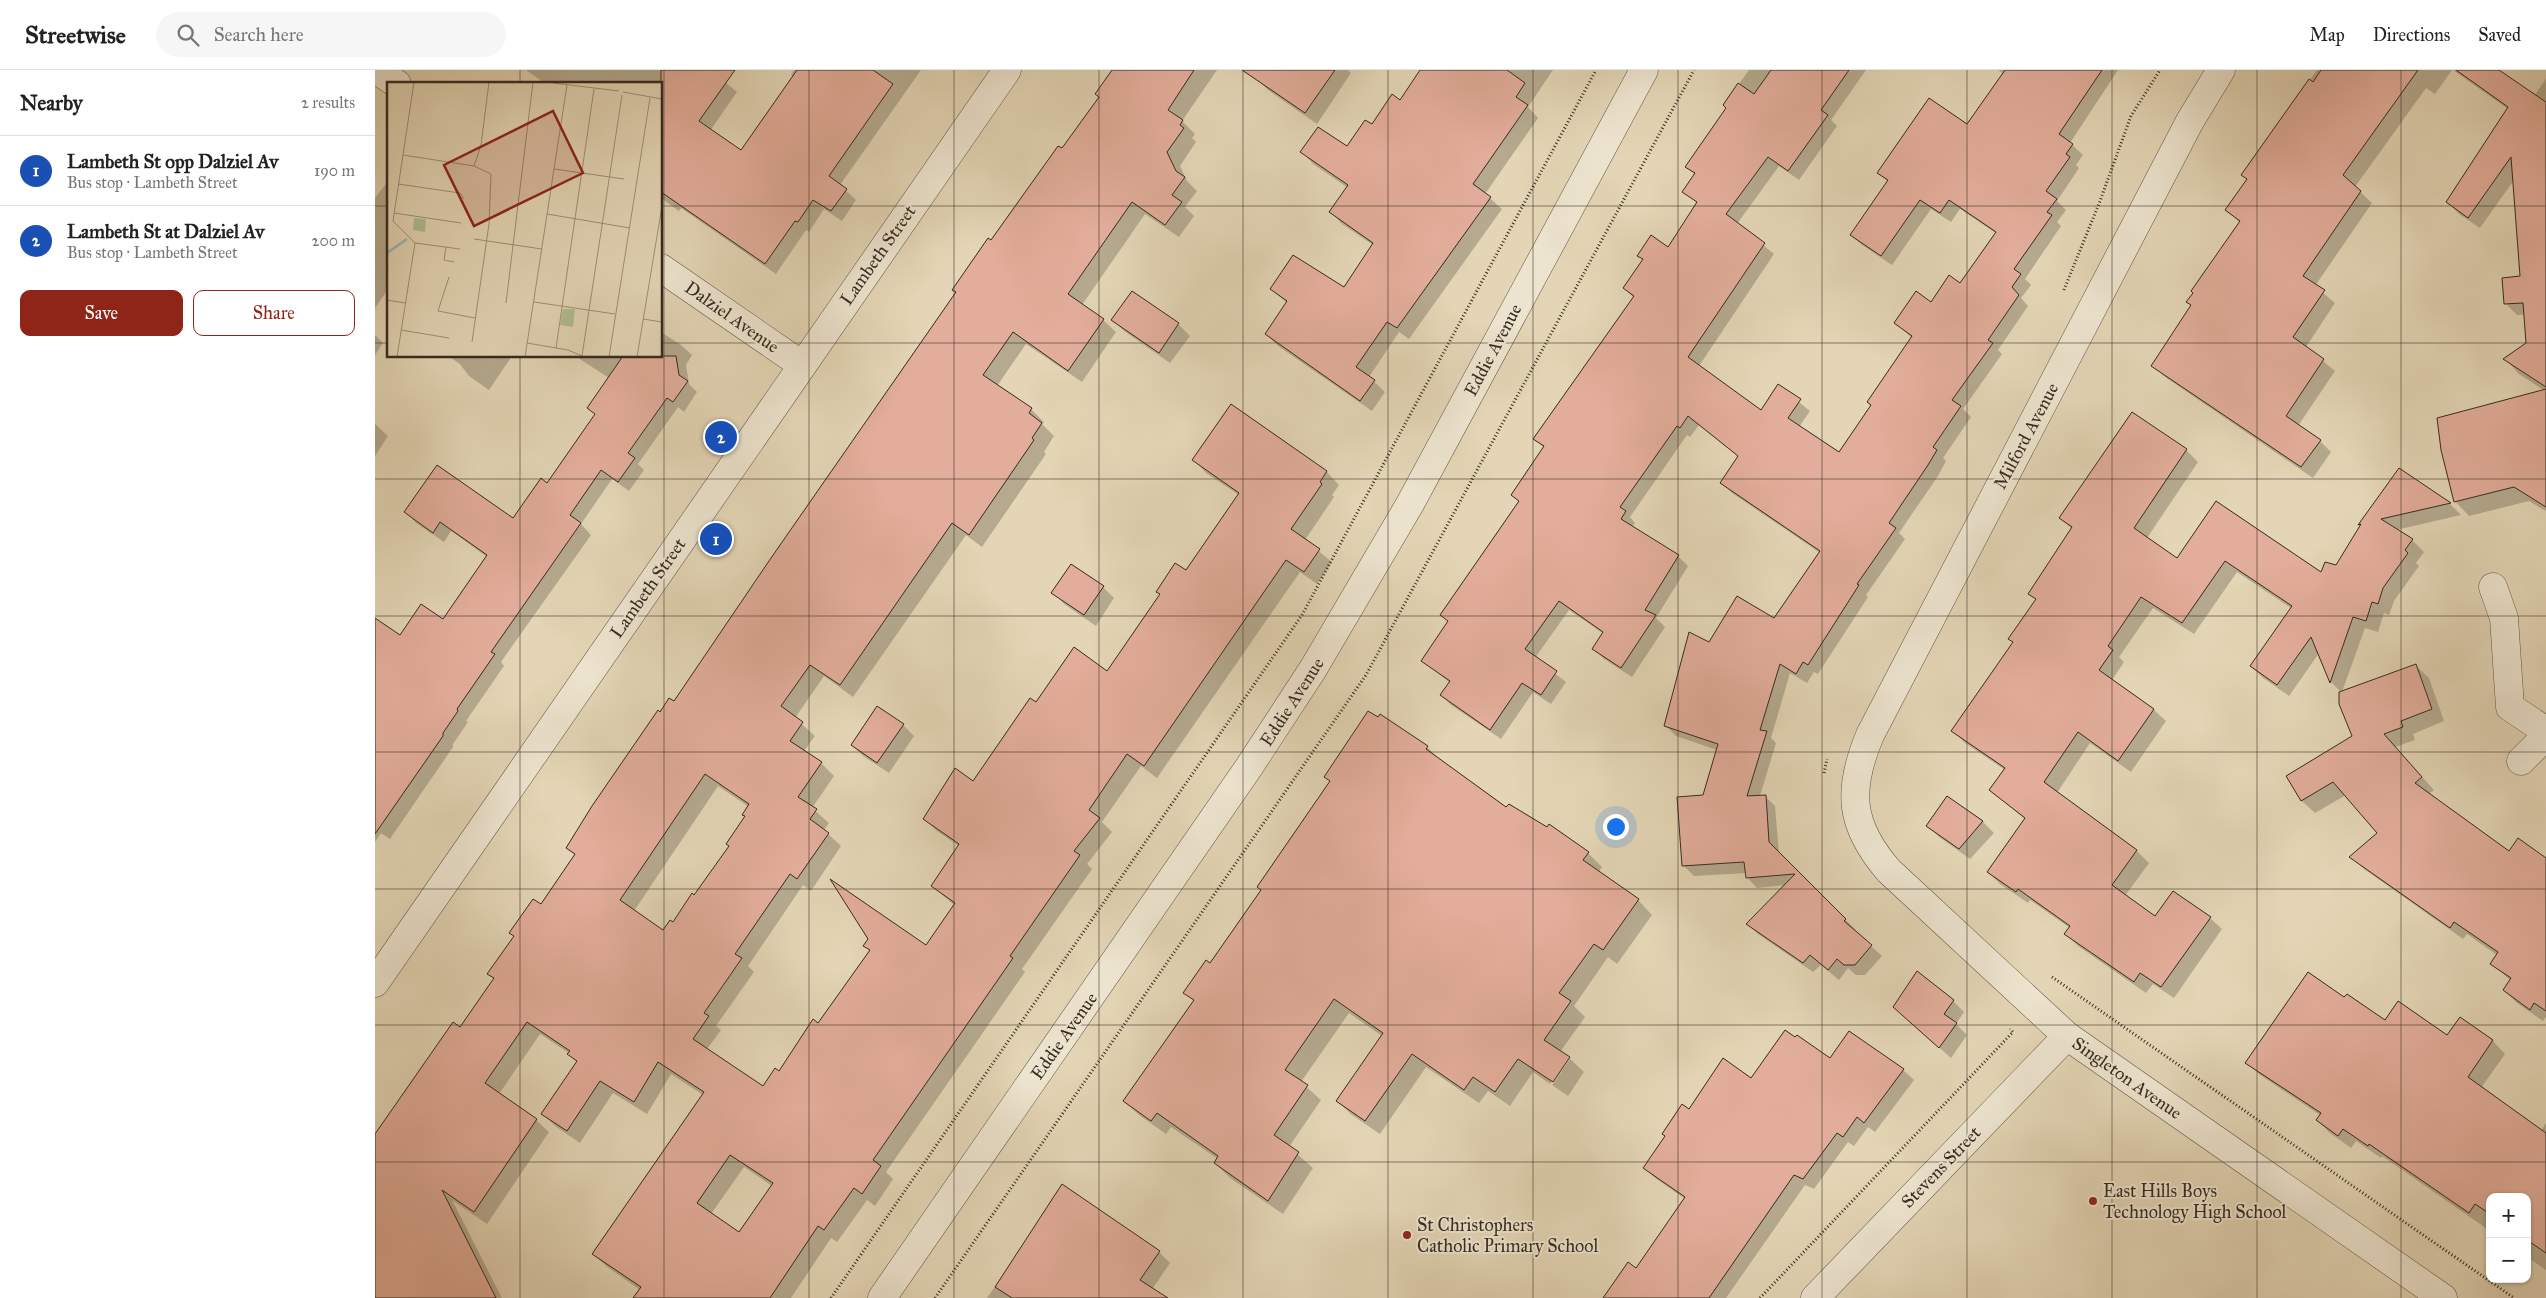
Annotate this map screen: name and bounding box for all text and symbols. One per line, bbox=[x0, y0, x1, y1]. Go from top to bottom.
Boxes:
search box bbox=[156, 12, 506, 57]
text: Streetwise bbox=[25, 20, 126, 50]
icon: search bbox=[174, 21, 202, 49]
text: Search here bbox=[214, 23, 304, 46]
text: Map bbox=[2309, 24, 2345, 46]
text: Directions bbox=[2373, 24, 2450, 46]
text: Saved bbox=[2478, 24, 2521, 46]
inset map bbox=[387, 82, 663, 358]
text: Nearby bbox=[20, 90, 83, 116]
text: 2 results bbox=[301, 93, 355, 112]
text: Lambeth St opp Dalziel Av bbox=[67, 150, 278, 173]
text: 1 bbox=[33, 161, 39, 180]
text: 190 m bbox=[314, 161, 355, 180]
text: Bus stop · Lambeth Street bbox=[67, 173, 238, 192]
street label: Lambeth Street bbox=[835, 200, 921, 309]
text: Lambeth St at Dalziel Av bbox=[67, 220, 265, 243]
text: 2 bbox=[32, 231, 40, 250]
text: 200 m bbox=[312, 231, 355, 250]
text: Bus stop · Lambeth Street bbox=[67, 243, 238, 262]
street label: Dalziel Avenue bbox=[681, 276, 783, 358]
button: Save bbox=[20, 290, 183, 336]
button: Share bbox=[193, 290, 355, 336]
street label: Eddie Avenue bbox=[1460, 300, 1526, 400]
street label: Milford Avenue bbox=[1989, 379, 2063, 493]
pin: 2 bbox=[705, 418, 737, 456]
pin: 1 bbox=[700, 520, 732, 558]
street label: Lambeth Street bbox=[605, 533, 691, 642]
street label: Eddie Avenue bbox=[1255, 654, 1329, 750]
your location bbox=[1603, 814, 1629, 840]
street label: Eddie Avenue bbox=[1026, 988, 1102, 1084]
street label: Singleton Avenue bbox=[2067, 1032, 2186, 1125]
street label: Stevens Street bbox=[1897, 1121, 1986, 1212]
place label: East Hills Boys Technology High School bbox=[2103, 1180, 2287, 1224]
map controls bbox=[2486, 1193, 2531, 1283]
button: + bbox=[2486, 1193, 2531, 1238]
marker: East Hills Boys Technology High School bbox=[2087, 1195, 2099, 1207]
place label: St Christophers Catholic Primary School bbox=[1417, 1214, 1598, 1257]
marker: St Christophers Catholic Primary School bbox=[1401, 1229, 1413, 1241]
button: − bbox=[2486, 1238, 2531, 1283]

